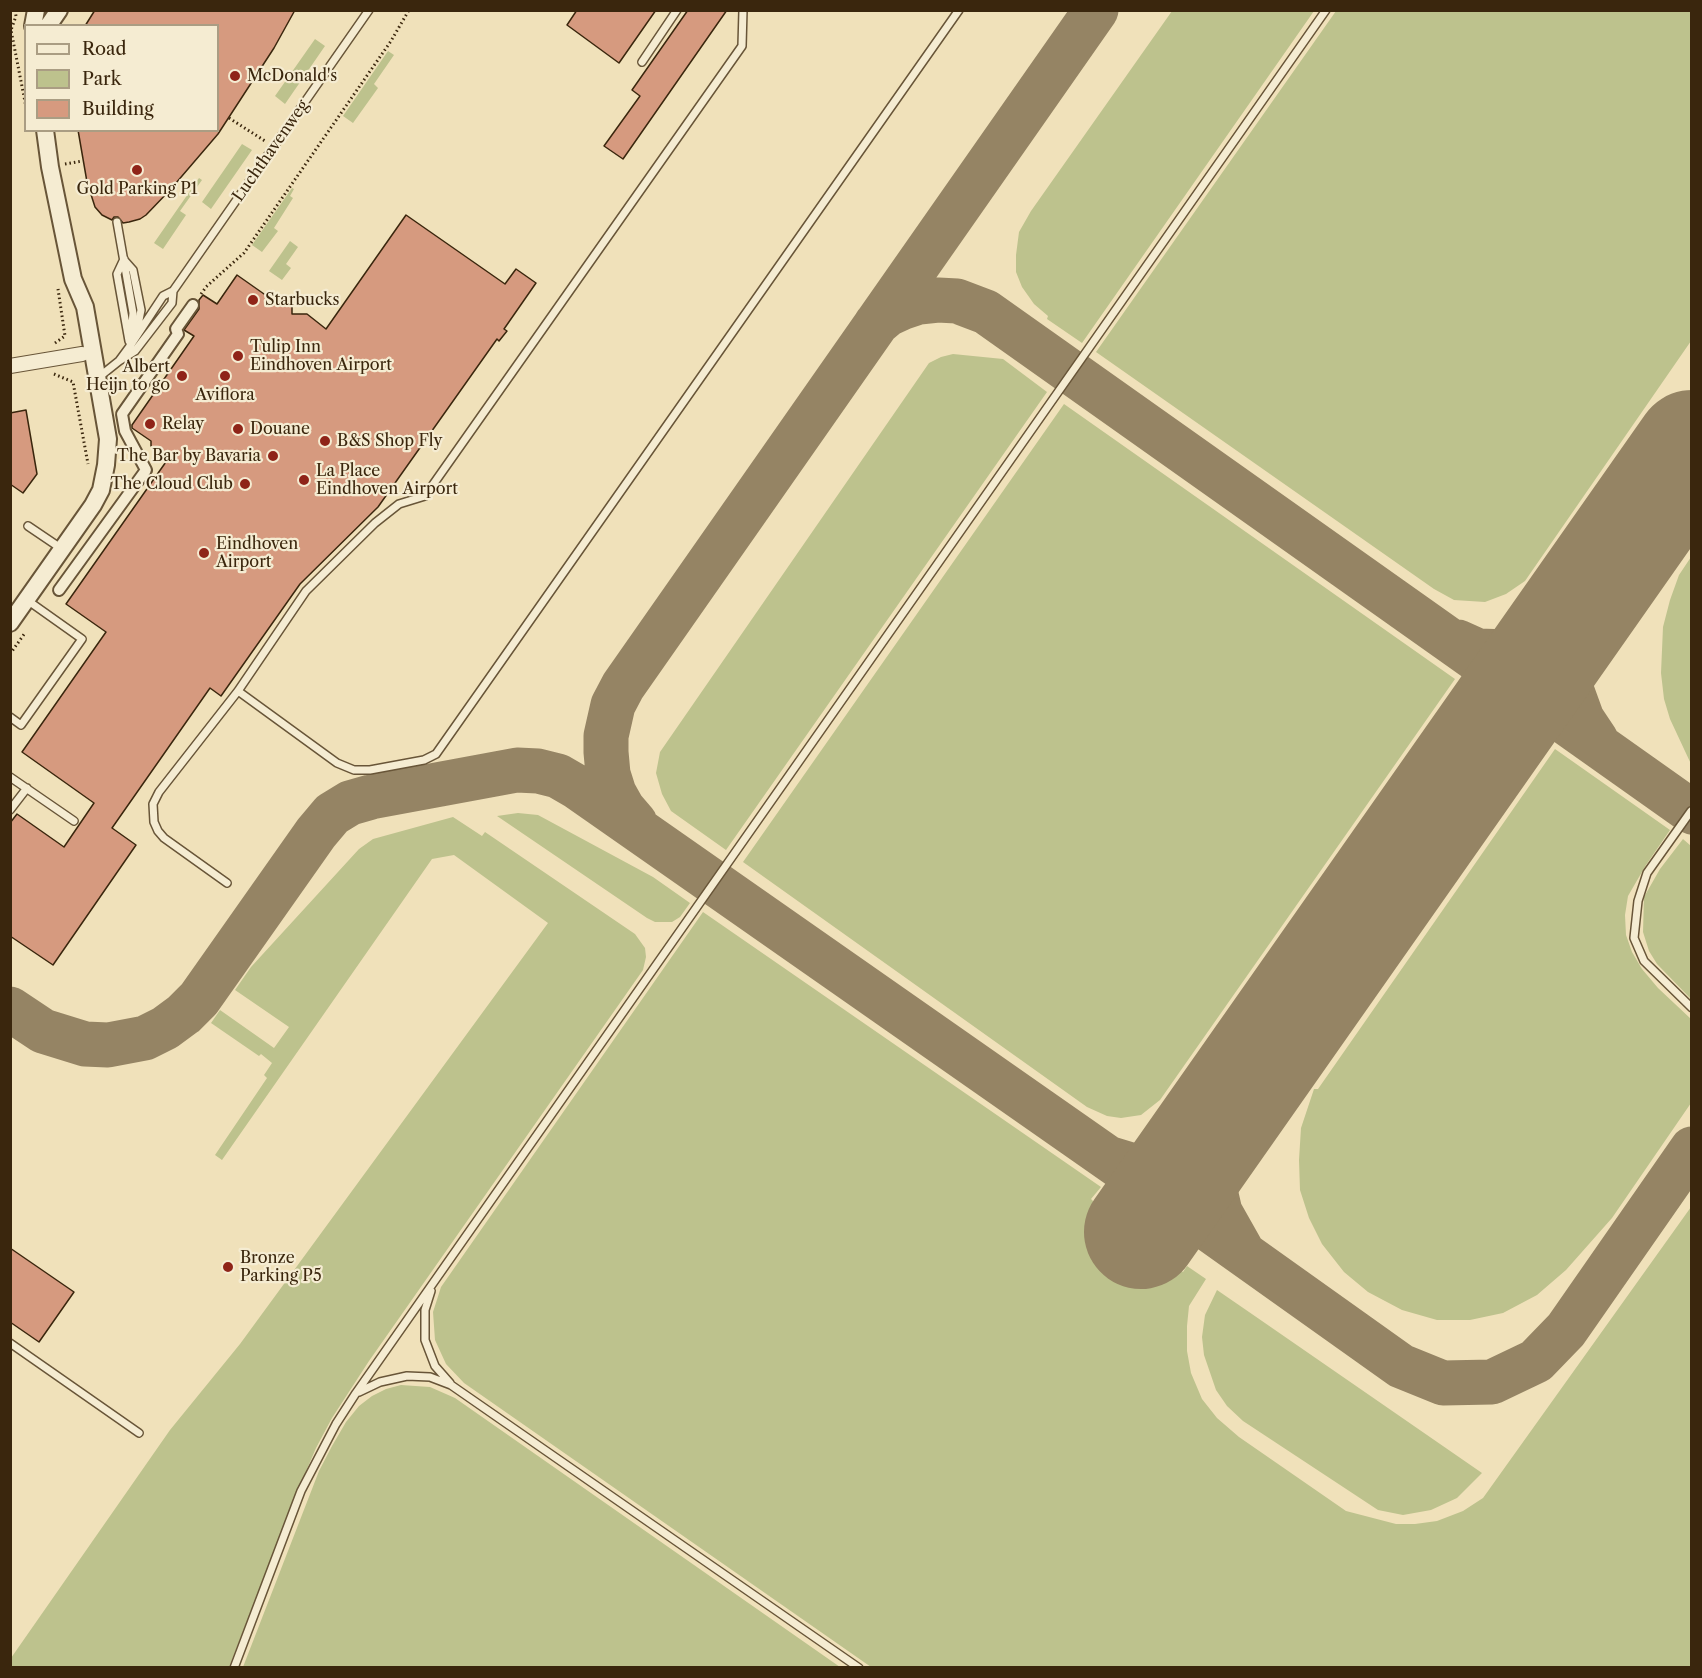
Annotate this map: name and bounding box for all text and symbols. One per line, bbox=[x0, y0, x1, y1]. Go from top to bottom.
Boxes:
legend bbox=[24, 24, 219, 132]
text: Road bbox=[82, 38, 127, 60]
place label: McDonald's bbox=[247, 66, 337, 86]
text: Park bbox=[82, 68, 121, 90]
marker: McDonald's bbox=[228, 69, 242, 83]
street label: Luchthavenweg bbox=[229, 97, 313, 205]
text: Building bbox=[82, 98, 154, 120]
marker: Gold Parking P1 bbox=[130, 163, 144, 177]
place label: Gold Parking P1 bbox=[76, 179, 198, 199]
place label: Starbucks bbox=[265, 290, 340, 310]
marker: Starbucks bbox=[246, 293, 260, 307]
place label: Tulip Inn Eindhoven Airport bbox=[250, 337, 392, 375]
marker: Tulip Inn Eindhoven Airport bbox=[231, 349, 245, 363]
place label: Albert Heijn to go bbox=[86, 357, 170, 395]
marker: Albert Heijn to go bbox=[175, 369, 189, 383]
marker: Aviflora bbox=[218, 369, 232, 383]
place label: Aviflora bbox=[195, 385, 255, 405]
place label: Relay bbox=[162, 414, 204, 434]
marker: Relay bbox=[143, 417, 157, 431]
place label: Douane bbox=[250, 419, 310, 439]
marker: Douane bbox=[231, 422, 245, 436]
place label: B&S Shop Fly bbox=[337, 431, 442, 451]
marker: B&S Shop Fly bbox=[318, 434, 332, 448]
place label: The Bar by Bavaria bbox=[117, 446, 261, 466]
marker: The Bar by Bavaria bbox=[266, 449, 280, 463]
place label: La Place Eindhoven Airport bbox=[316, 461, 458, 499]
marker: La Place Eindhoven Airport bbox=[297, 473, 311, 487]
place label: The Cloud Club bbox=[110, 474, 233, 494]
marker: The Cloud Club bbox=[238, 477, 252, 491]
place label: Eindhoven Airport bbox=[216, 534, 298, 572]
marker: Eindhoven Airport bbox=[197, 546, 211, 560]
place label: Bronze Parking P5 bbox=[240, 1248, 322, 1286]
marker: Bronze Parking P5 bbox=[221, 1260, 235, 1274]

